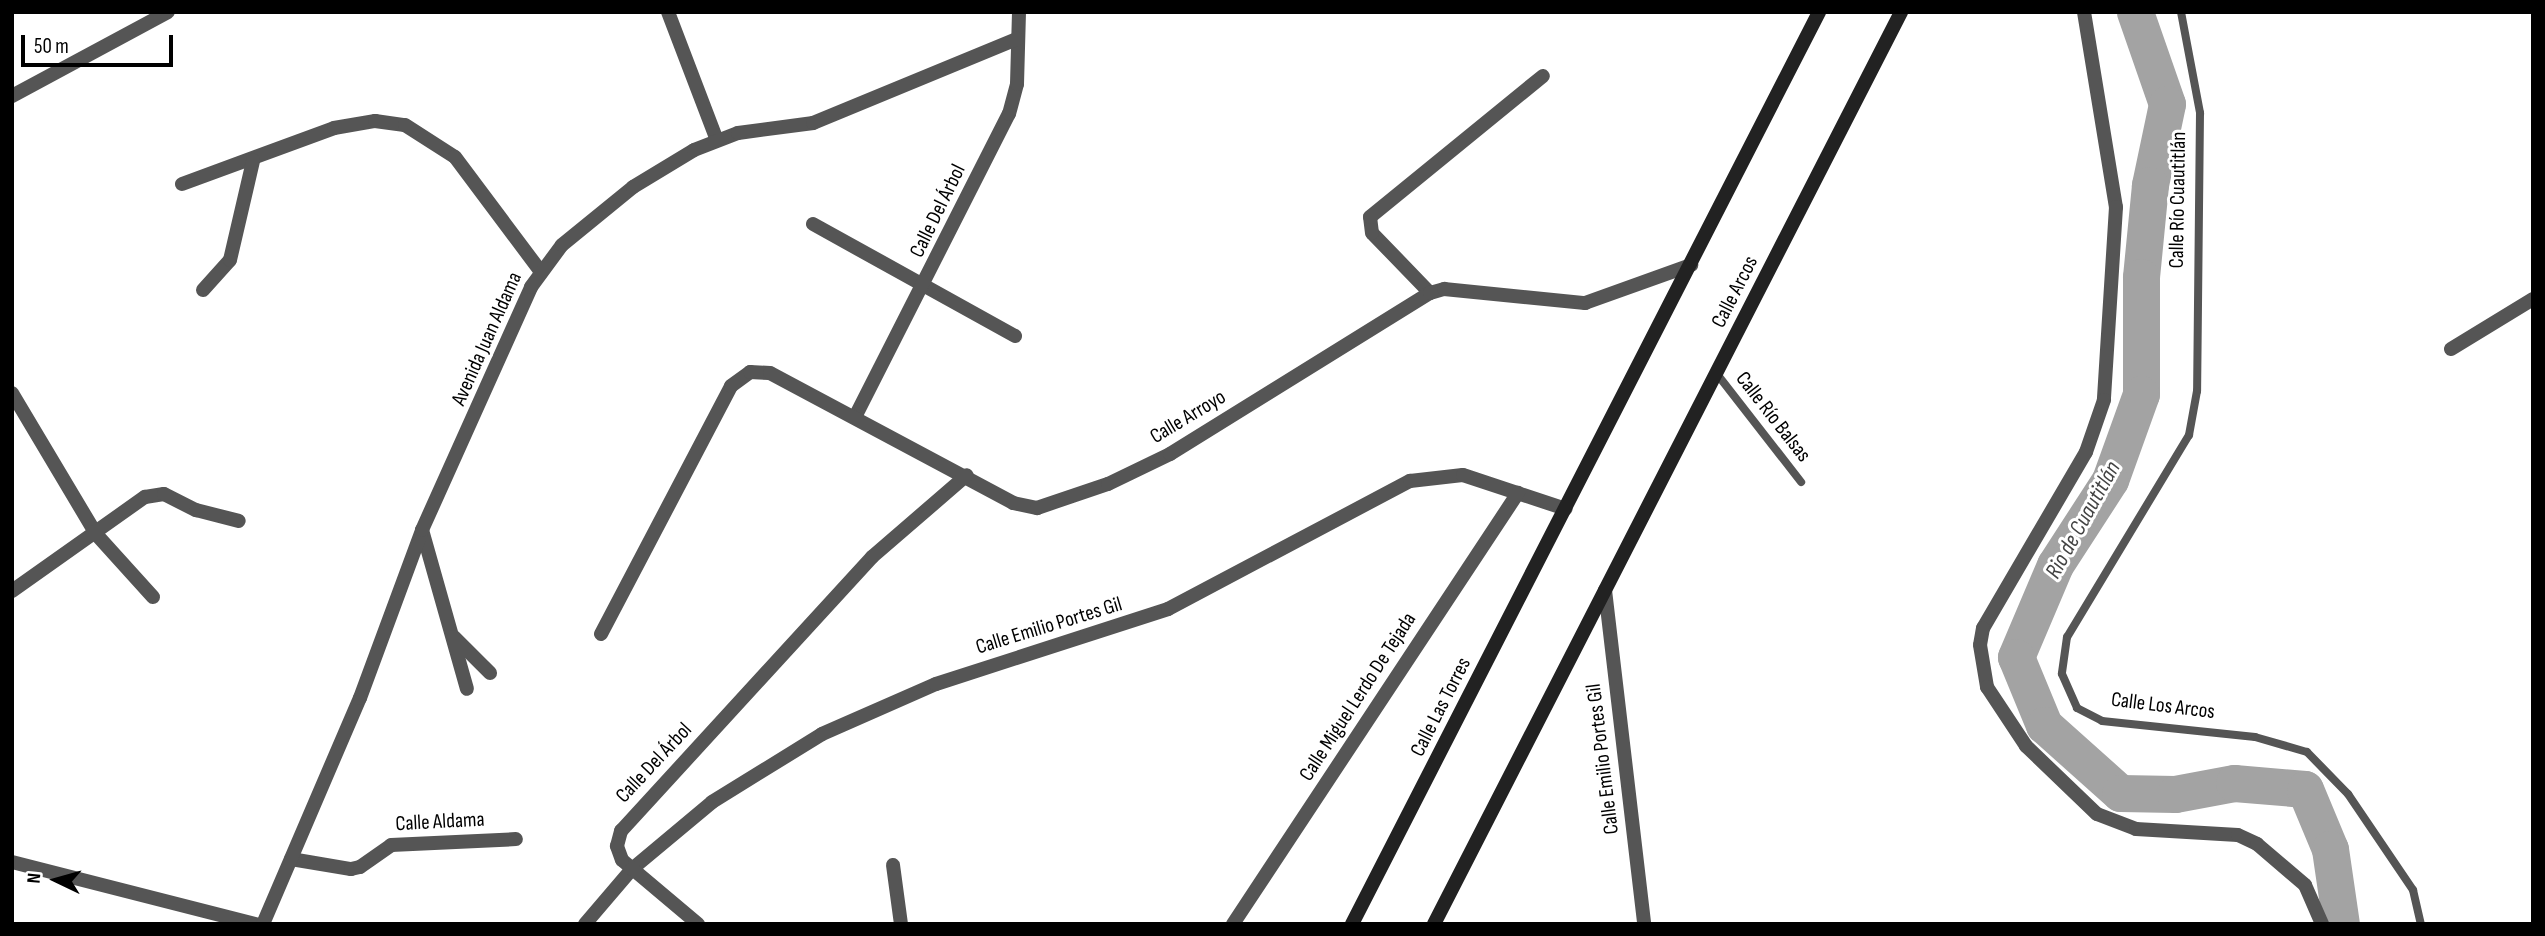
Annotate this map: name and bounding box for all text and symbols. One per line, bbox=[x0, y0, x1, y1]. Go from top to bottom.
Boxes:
scale bar bbox=[24, 21, 177, 65]
text: 50 m bbox=[34, 34, 69, 59]
street label: Calle Río Cuautitlán bbox=[2164, 131, 2192, 269]
street label: Calle Del Árbol bbox=[905, 160, 971, 262]
street label: Calle Arcos bbox=[1706, 252, 1764, 332]
street label: Avenida Juan Aldama bbox=[446, 268, 528, 410]
street label: Calle Río Balsas bbox=[1730, 367, 1816, 467]
street label: Calle Arroyo bbox=[1146, 385, 1230, 449]
water label: Rio de Cuautitlán bbox=[2040, 457, 2126, 583]
street label: Calle Emilio Portes Gil bbox=[973, 592, 1125, 660]
street label: Calle Miguel Lerdo De Tejada bbox=[1294, 608, 1422, 786]
street label: Calle Las Torres bbox=[1405, 653, 1477, 761]
street label: Calle Emilio Portes Gil bbox=[1581, 682, 1625, 836]
street label: Calle Los Arcos bbox=[2110, 687, 2216, 725]
street label: Calle Del Árbol bbox=[611, 718, 697, 808]
street label: Calle Aldama bbox=[395, 807, 485, 837]
north arrow bbox=[21, 845, 91, 915]
text: N bbox=[23, 872, 46, 884]

